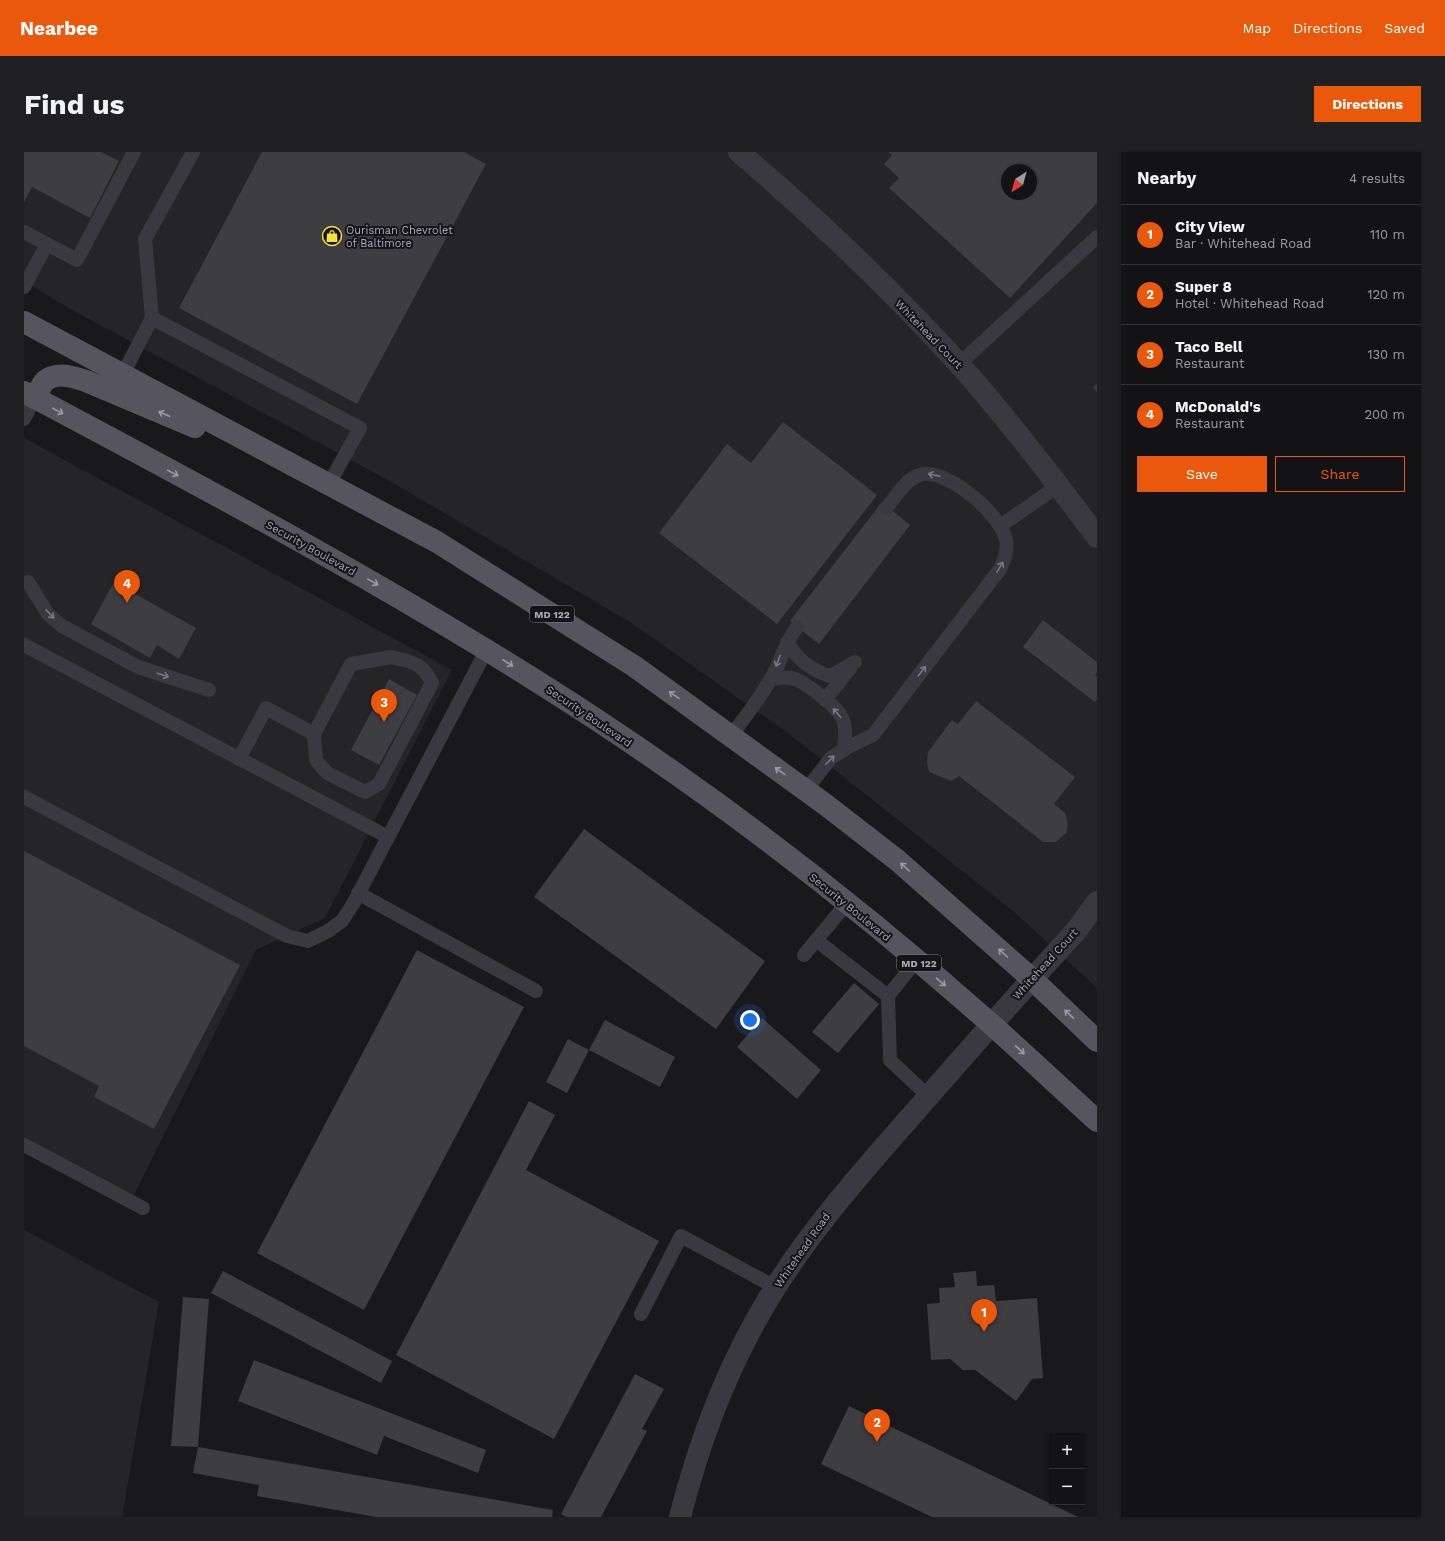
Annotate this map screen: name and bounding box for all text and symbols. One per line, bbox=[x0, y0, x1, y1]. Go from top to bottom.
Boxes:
text: Nearbee bbox=[20, 17, 98, 40]
text: Map bbox=[1243, 20, 1271, 36]
text: Directions bbox=[1293, 20, 1362, 36]
text: Saved bbox=[1384, 20, 1425, 36]
button: Directions bbox=[1314, 86, 1421, 122]
text: Find us bbox=[24, 88, 124, 121]
north arrow bbox=[1001, 164, 1037, 200]
text: Nearby bbox=[1137, 168, 1196, 188]
text: 4 results bbox=[1349, 171, 1405, 186]
text: City View bbox=[1175, 218, 1245, 236]
place label: Ourisman Chevrolet of Baltimore bbox=[346, 224, 453, 250]
shop icon: Ourisman Chevrolet of Baltimore bbox=[321, 225, 343, 247]
text: 1 bbox=[1147, 227, 1153, 242]
text: 110 m bbox=[1370, 227, 1405, 242]
text: Bar · Whitehead Road bbox=[1175, 236, 1312, 251]
text: Super 8 bbox=[1175, 278, 1232, 296]
text: 2 bbox=[1146, 287, 1154, 302]
text: 120 m bbox=[1367, 287, 1405, 302]
text: Hotel · Whitehead Road bbox=[1175, 296, 1324, 311]
street label: Whitehead Court bbox=[892, 297, 965, 372]
text: Taco Bell bbox=[1175, 338, 1243, 356]
text: 3 bbox=[1146, 347, 1154, 362]
text: 130 m bbox=[1367, 347, 1405, 362]
text: Restaurant bbox=[1175, 356, 1245, 371]
text: McDonald's bbox=[1175, 398, 1261, 416]
one-way arrow bbox=[52, 407, 64, 415]
text: 4 bbox=[1146, 407, 1154, 422]
text: 200 m bbox=[1364, 407, 1405, 422]
one-way arrow bbox=[159, 410, 171, 417]
text: Restaurant bbox=[1175, 416, 1245, 431]
button: Save bbox=[1137, 456, 1267, 492]
button: Share bbox=[1275, 456, 1405, 492]
one-way arrow bbox=[166, 469, 178, 477]
one-way arrow bbox=[928, 471, 941, 479]
street label: Security Boulevard bbox=[264, 518, 358, 579]
one-way arrow bbox=[996, 562, 1004, 574]
pin: 4 bbox=[114, 570, 140, 603]
one-way arrow bbox=[366, 579, 378, 586]
road number: MD 122 bbox=[530, 606, 574, 622]
one-way arrow bbox=[45, 609, 54, 619]
one-way arrow bbox=[774, 654, 782, 666]
one-way arrow bbox=[502, 659, 513, 667]
one-way arrow bbox=[917, 666, 926, 677]
one-way arrow bbox=[156, 672, 169, 679]
street label: Security Boulevard bbox=[543, 683, 634, 750]
pin: 3 bbox=[371, 689, 397, 722]
one-way arrow bbox=[669, 691, 680, 699]
one-way arrow bbox=[833, 707, 842, 718]
one-way arrow bbox=[826, 755, 835, 765]
one-way arrow bbox=[774, 767, 785, 775]
one-way arrow bbox=[901, 863, 911, 872]
street label: Security Boulevard bbox=[806, 871, 893, 944]
street label: Whitehead Court bbox=[1010, 926, 1081, 1002]
one-way arrow bbox=[997, 949, 1008, 958]
road number: MD 122 bbox=[897, 955, 941, 971]
one-way arrow bbox=[936, 977, 947, 986]
your location bbox=[740, 1010, 760, 1030]
one-way arrow bbox=[1064, 1010, 1074, 1019]
one-way arrow bbox=[1015, 1046, 1025, 1055]
street label: Whitehead Road bbox=[772, 1210, 833, 1290]
pin: 1 bbox=[971, 1299, 997, 1332]
pin: 2 bbox=[864, 1409, 890, 1442]
map controls bbox=[1049, 1433, 1085, 1505]
button: + bbox=[1049, 1433, 1085, 1469]
button: − bbox=[1049, 1469, 1085, 1505]

